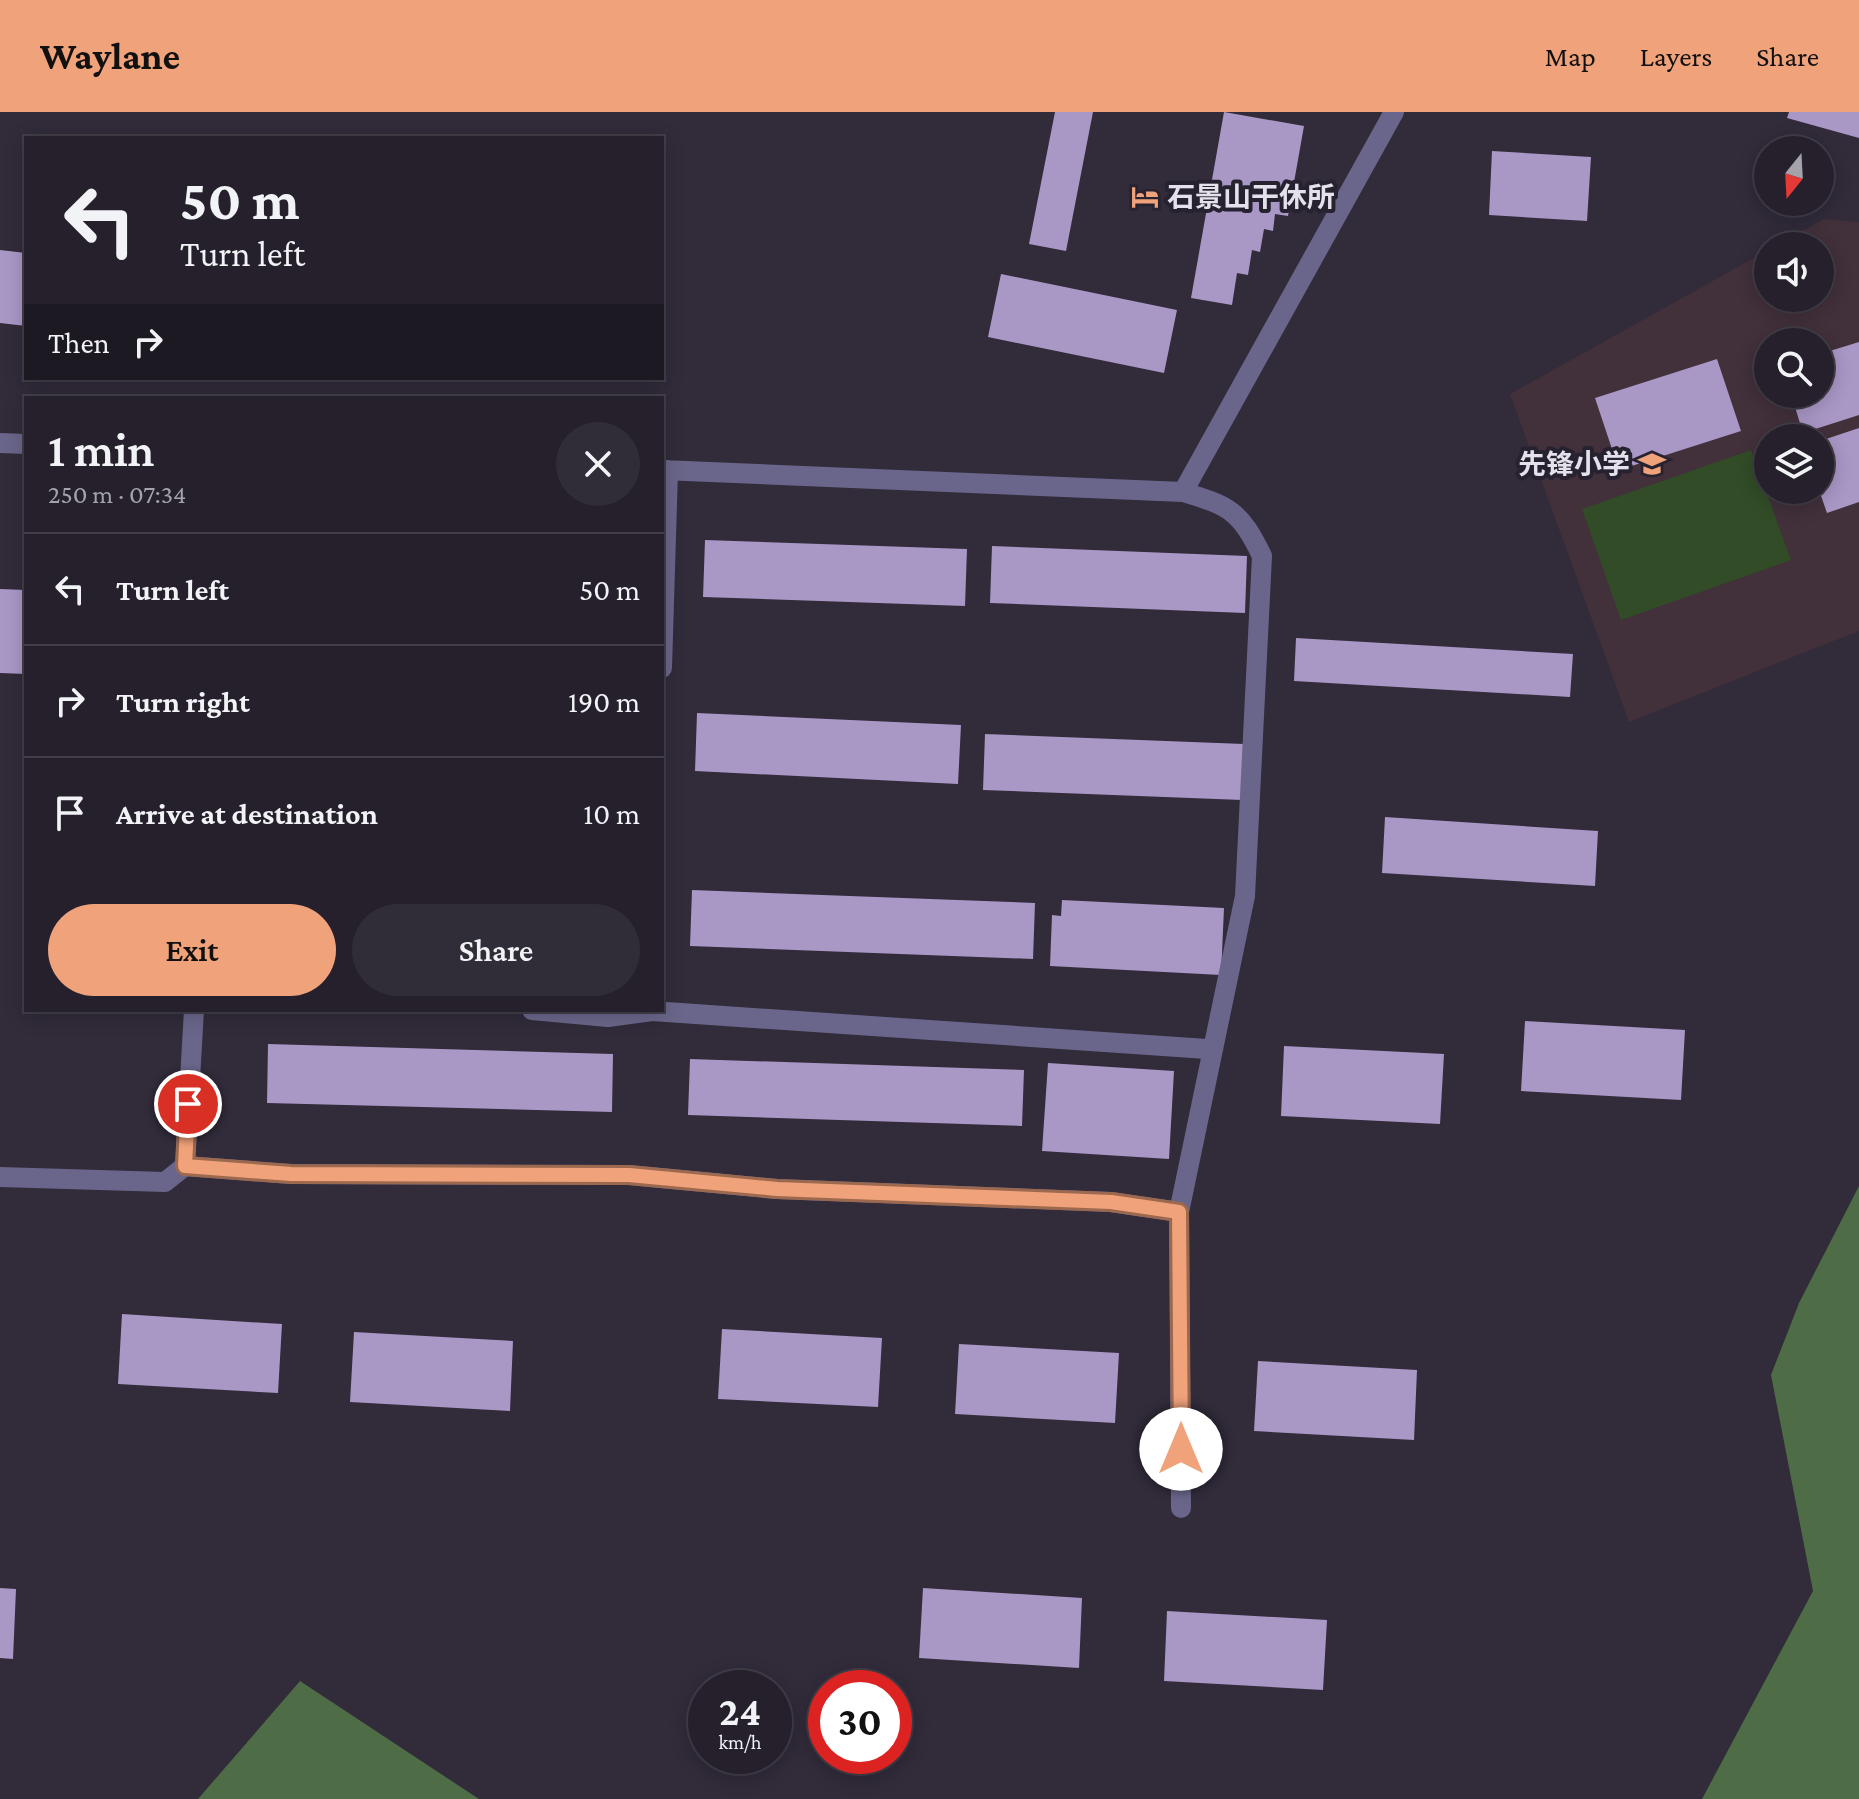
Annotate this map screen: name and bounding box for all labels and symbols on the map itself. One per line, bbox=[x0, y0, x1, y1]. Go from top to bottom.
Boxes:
north arrow bbox=[1754, 136, 1834, 216]
hotel icon: 石景山干休所 bbox=[1130, 182, 1160, 212]
place label: 石景山干休所 bbox=[1167, 182, 1335, 213]
place label: 先锋小学 bbox=[1518, 449, 1630, 480]
school or university icon: 先锋小学 bbox=[1637, 449, 1667, 479]
pin bbox=[154, 1070, 222, 1138]
position arrow bbox=[1139, 1407, 1223, 1491]
speed limit sign: 30 bbox=[808, 1670, 912, 1774]

